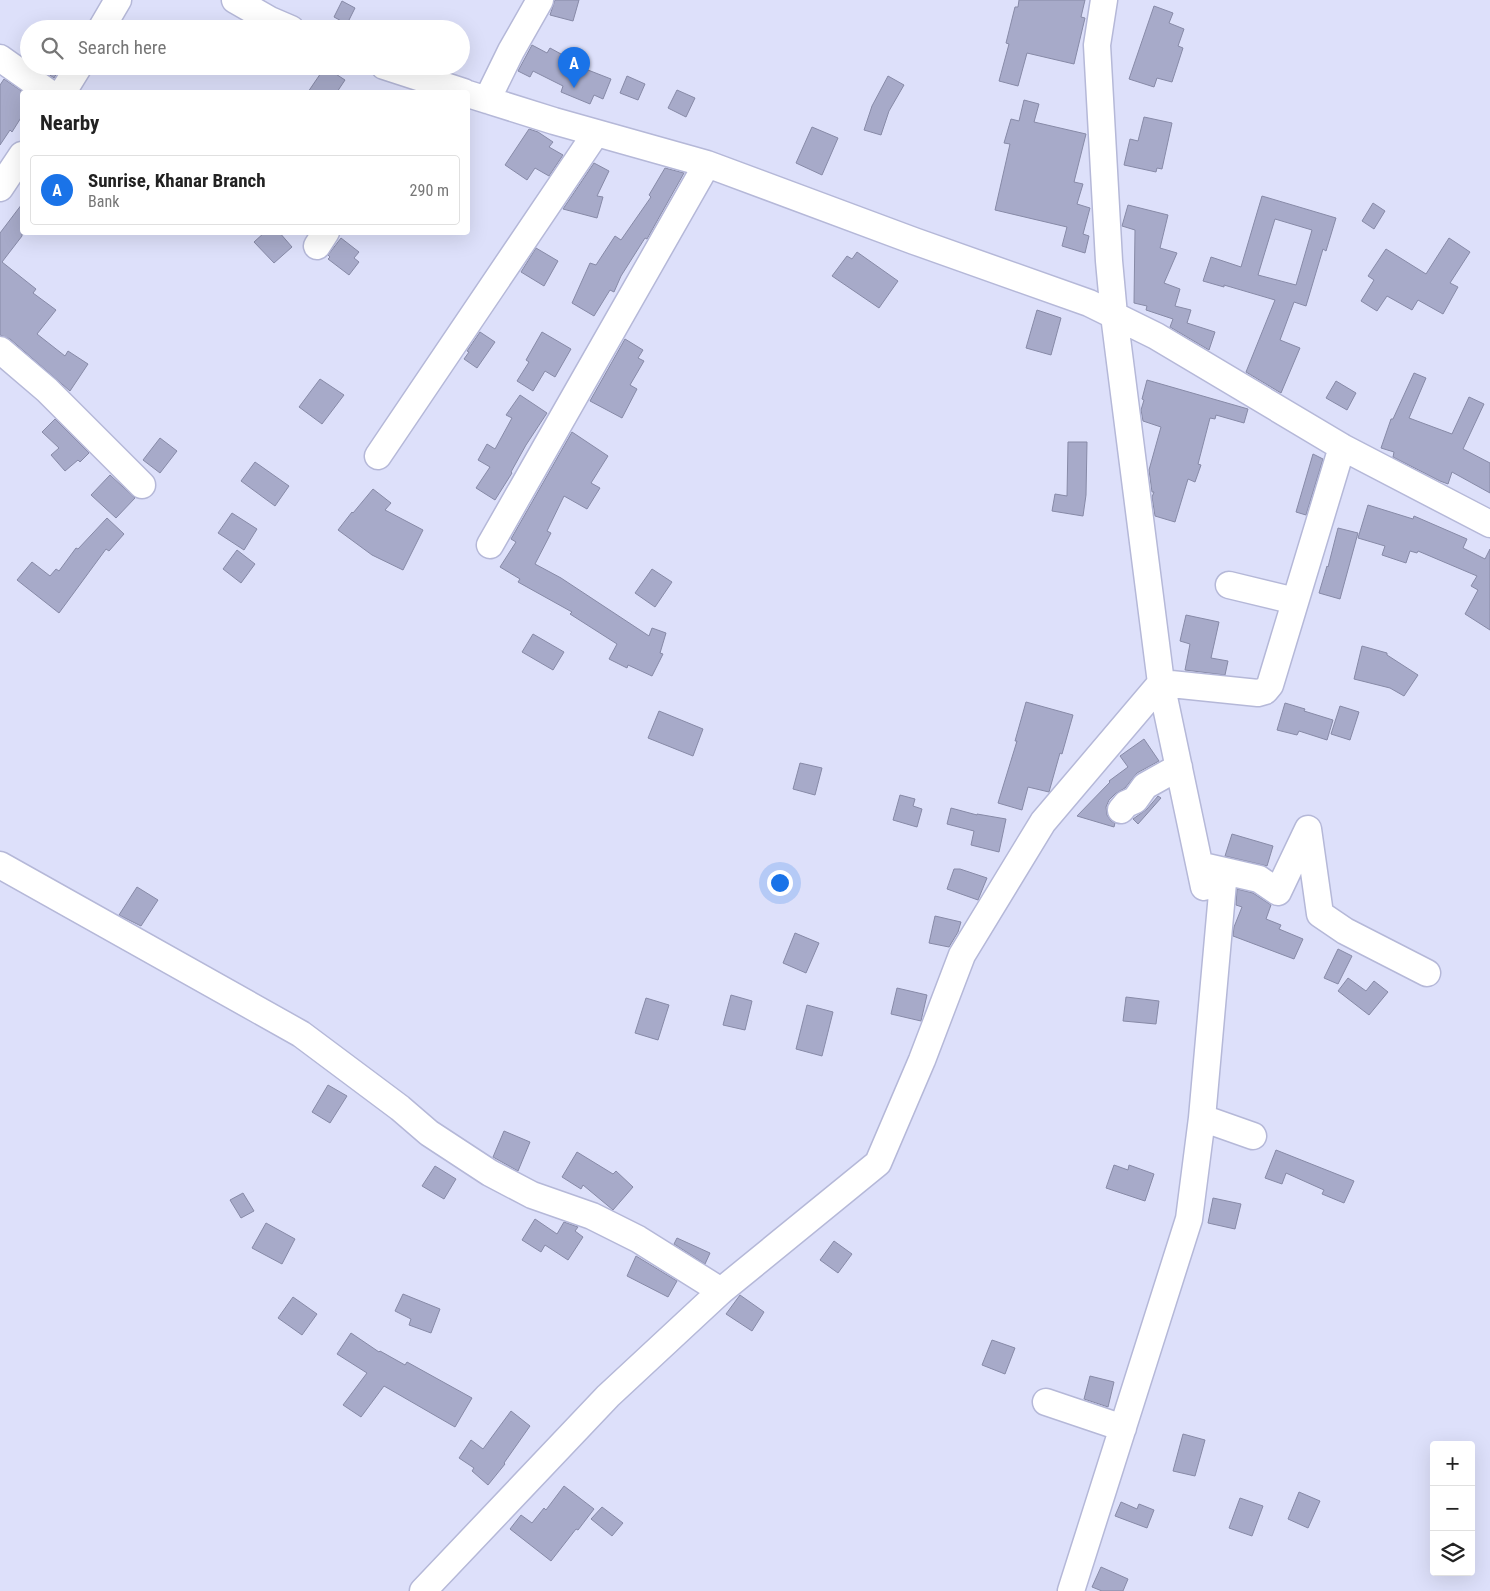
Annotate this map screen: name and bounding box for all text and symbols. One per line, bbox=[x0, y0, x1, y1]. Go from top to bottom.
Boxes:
search box bbox=[20, 20, 470, 75]
icon: search bbox=[38, 34, 66, 62]
text: Search here bbox=[78, 36, 166, 59]
pin: A bbox=[558, 47, 590, 88]
text: Nearby bbox=[40, 111, 99, 135]
text: Sunrise, Khanar Branch bbox=[88, 169, 266, 192]
text: A bbox=[52, 181, 62, 200]
text: 290 m bbox=[410, 181, 449, 200]
text: Bank bbox=[88, 192, 119, 211]
your location bbox=[767, 870, 793, 896]
map controls bbox=[1430, 1441, 1475, 1576]
button: + bbox=[1430, 1441, 1475, 1486]
button: − bbox=[1430, 1486, 1475, 1531]
button: layers bbox=[1430, 1531, 1475, 1576]

